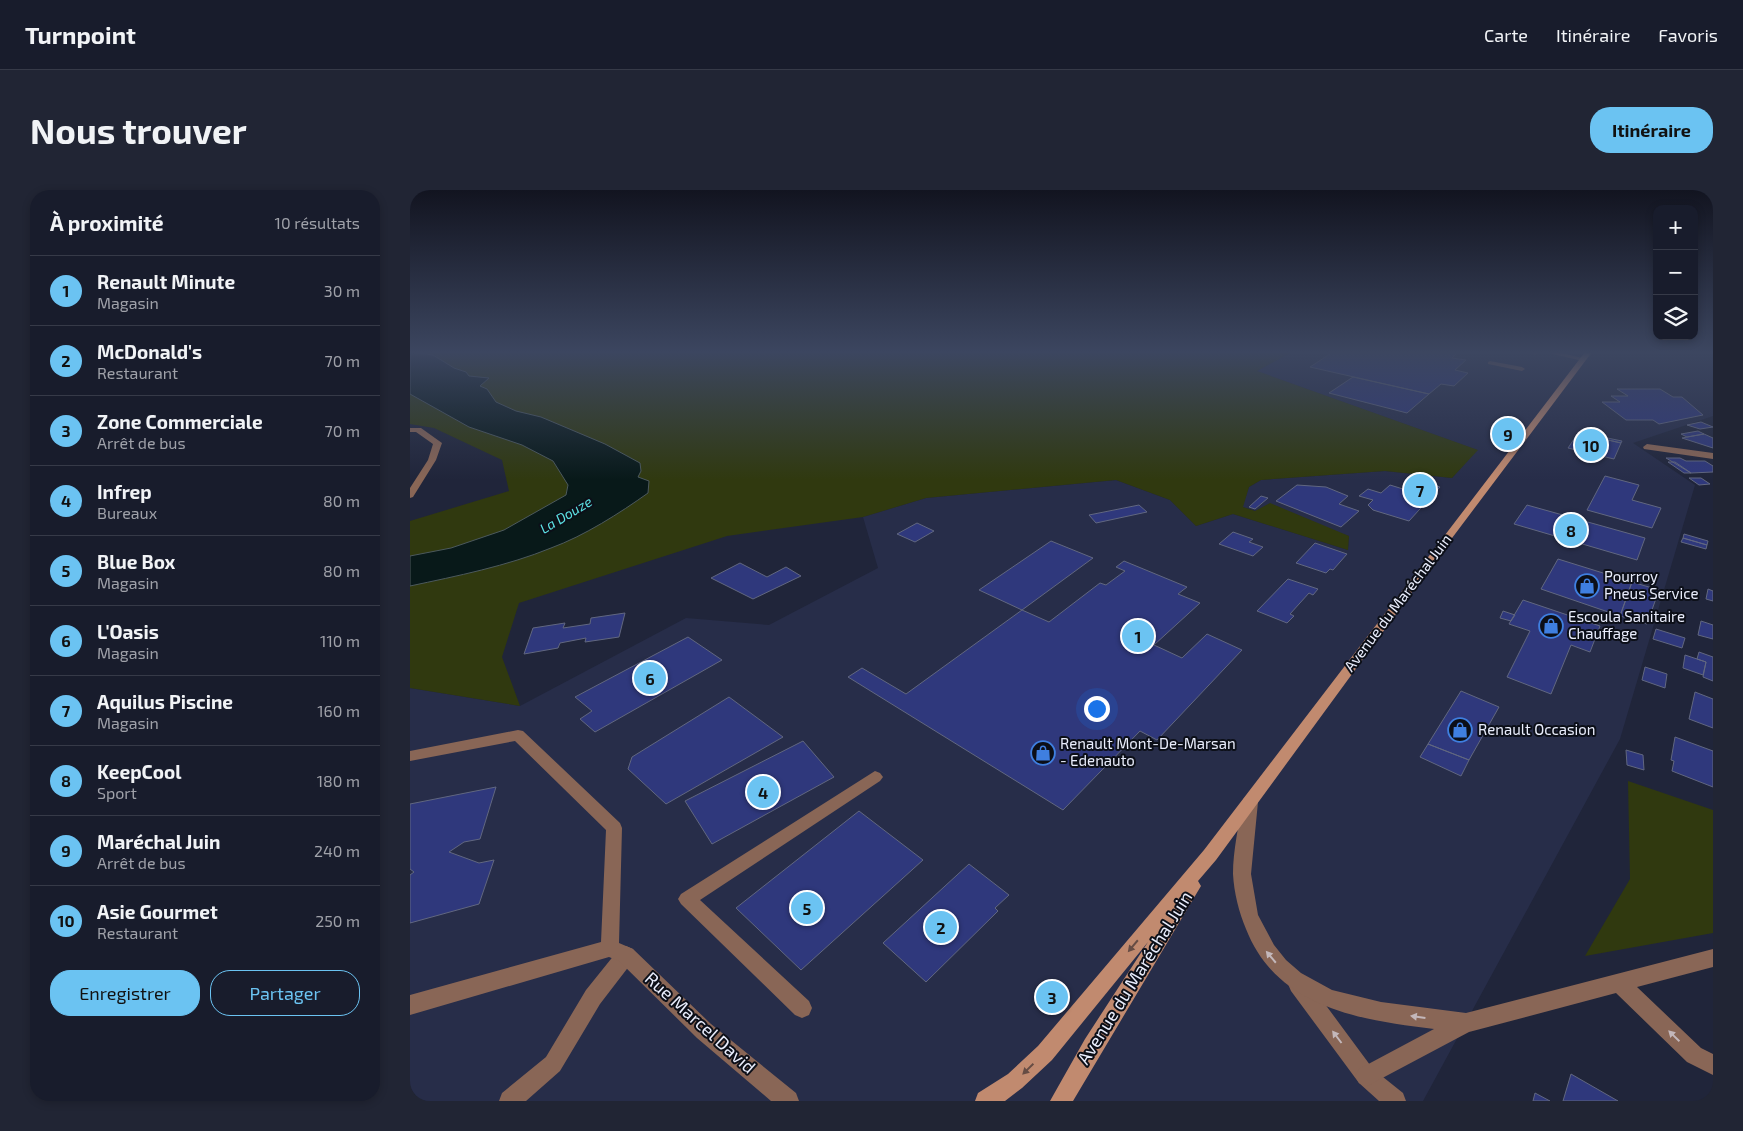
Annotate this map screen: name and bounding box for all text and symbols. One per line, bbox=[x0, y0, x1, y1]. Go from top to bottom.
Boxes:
text: Turnpoint bbox=[25, 20, 136, 49]
text: Carte bbox=[1484, 24, 1528, 46]
text: Itinéraire bbox=[1556, 24, 1630, 46]
text: Favoris bbox=[1658, 24, 1718, 46]
button: Itinéraire bbox=[1590, 107, 1713, 153]
text: Nous trouver bbox=[30, 109, 247, 151]
map controls bbox=[1653, 205, 1698, 340]
button: + bbox=[1653, 205, 1698, 250]
text: À proximité bbox=[50, 210, 164, 235]
text: 10 résultats bbox=[275, 213, 360, 232]
button: − bbox=[1653, 250, 1698, 295]
text: Renault Minute bbox=[97, 270, 235, 293]
text: 1 bbox=[63, 281, 69, 300]
text: 30 m bbox=[324, 281, 360, 300]
text: Magasin bbox=[97, 293, 159, 312]
button: layers bbox=[1653, 295, 1698, 340]
text: McDonald's bbox=[97, 340, 202, 363]
text: 2 bbox=[61, 351, 71, 370]
text: 70 m bbox=[325, 351, 360, 370]
text: Restaurant bbox=[97, 363, 178, 382]
text: Zone Commerciale bbox=[97, 410, 263, 433]
pin: 9 bbox=[1492, 415, 1524, 453]
text: 3 bbox=[61, 421, 71, 440]
text: 70 m bbox=[325, 421, 360, 440]
pin: 10 bbox=[1575, 426, 1607, 464]
text: Arrêt de bus bbox=[97, 433, 186, 452]
pin: 7 bbox=[1404, 471, 1436, 509]
text: Infrep bbox=[97, 480, 152, 503]
text: 4 bbox=[61, 491, 71, 510]
text: 80 m bbox=[323, 491, 360, 510]
water label: La Douze bbox=[537, 492, 595, 537]
text: Bureaux bbox=[97, 503, 157, 522]
pin: 8 bbox=[1555, 511, 1587, 549]
street label: Avenue du Maréchal Juin bbox=[1340, 530, 1455, 674]
text: Blue Box bbox=[97, 550, 175, 573]
text: 5 bbox=[62, 561, 70, 580]
text: 80 m bbox=[323, 561, 360, 580]
place label: Pourroy Pneus Service bbox=[1604, 567, 1699, 602]
text: Magasin bbox=[97, 573, 159, 592]
shop icon: Pourroy Pneus Service bbox=[1574, 573, 1600, 599]
place label: Escoula Sanitaire Chauffage bbox=[1568, 607, 1685, 642]
shop icon: Escoula Sanitaire Chauffage bbox=[1538, 613, 1564, 639]
pin: 1 bbox=[1122, 617, 1154, 655]
text: L'Oasis bbox=[97, 620, 159, 643]
text: 6 bbox=[61, 631, 71, 650]
text: 110 m bbox=[320, 631, 360, 650]
text: Magasin bbox=[97, 643, 159, 662]
pin: 6 bbox=[634, 659, 666, 697]
text: Aquilus Piscine bbox=[97, 690, 233, 713]
your location bbox=[1084, 696, 1110, 722]
text: 7 bbox=[62, 701, 70, 720]
text: 160 m bbox=[317, 701, 360, 720]
text: Magasin bbox=[97, 713, 159, 732]
shop icon: Renault Occasion bbox=[1447, 717, 1473, 743]
place label: Renault Occasion bbox=[1478, 720, 1596, 738]
place label: Renault Mont-De-Marsan - Edenauto bbox=[1060, 734, 1236, 769]
shop icon: Renault Mont-De-Marsan - Edenauto bbox=[1030, 740, 1056, 766]
text: KeepCool bbox=[97, 760, 181, 783]
text: 8 bbox=[61, 771, 71, 790]
text: 180 m bbox=[317, 771, 360, 790]
pin: 4 bbox=[747, 773, 779, 811]
text: Sport bbox=[97, 783, 137, 802]
text: Maréchal Juin bbox=[97, 830, 220, 853]
text: 9 bbox=[61, 841, 71, 860]
text: 240 m bbox=[314, 841, 360, 860]
text: Arrêt de bus bbox=[97, 853, 186, 872]
street label: Avenue du Maréchal Juin bbox=[1072, 887, 1197, 1068]
pin: 5 bbox=[791, 889, 823, 927]
text: Asie Gourmet bbox=[97, 900, 218, 923]
pin: 2 bbox=[925, 908, 957, 946]
text: 10 bbox=[57, 911, 75, 930]
text: 250 m bbox=[315, 911, 360, 930]
text: Restaurant bbox=[97, 923, 178, 942]
one-way arrow bbox=[1127, 939, 1138, 952]
one-way arrow bbox=[1266, 951, 1277, 964]
street label: Rue Marcel David bbox=[641, 967, 760, 1078]
button: Enregistrer bbox=[50, 970, 200, 1016]
button: Partager bbox=[210, 970, 360, 1016]
pin: 3 bbox=[1036, 978, 1068, 1016]
one-way arrow bbox=[1409, 1013, 1425, 1021]
one-way arrow bbox=[1332, 1030, 1342, 1044]
one-way arrow bbox=[1669, 1030, 1681, 1042]
one-way arrow bbox=[1022, 1063, 1034, 1075]

